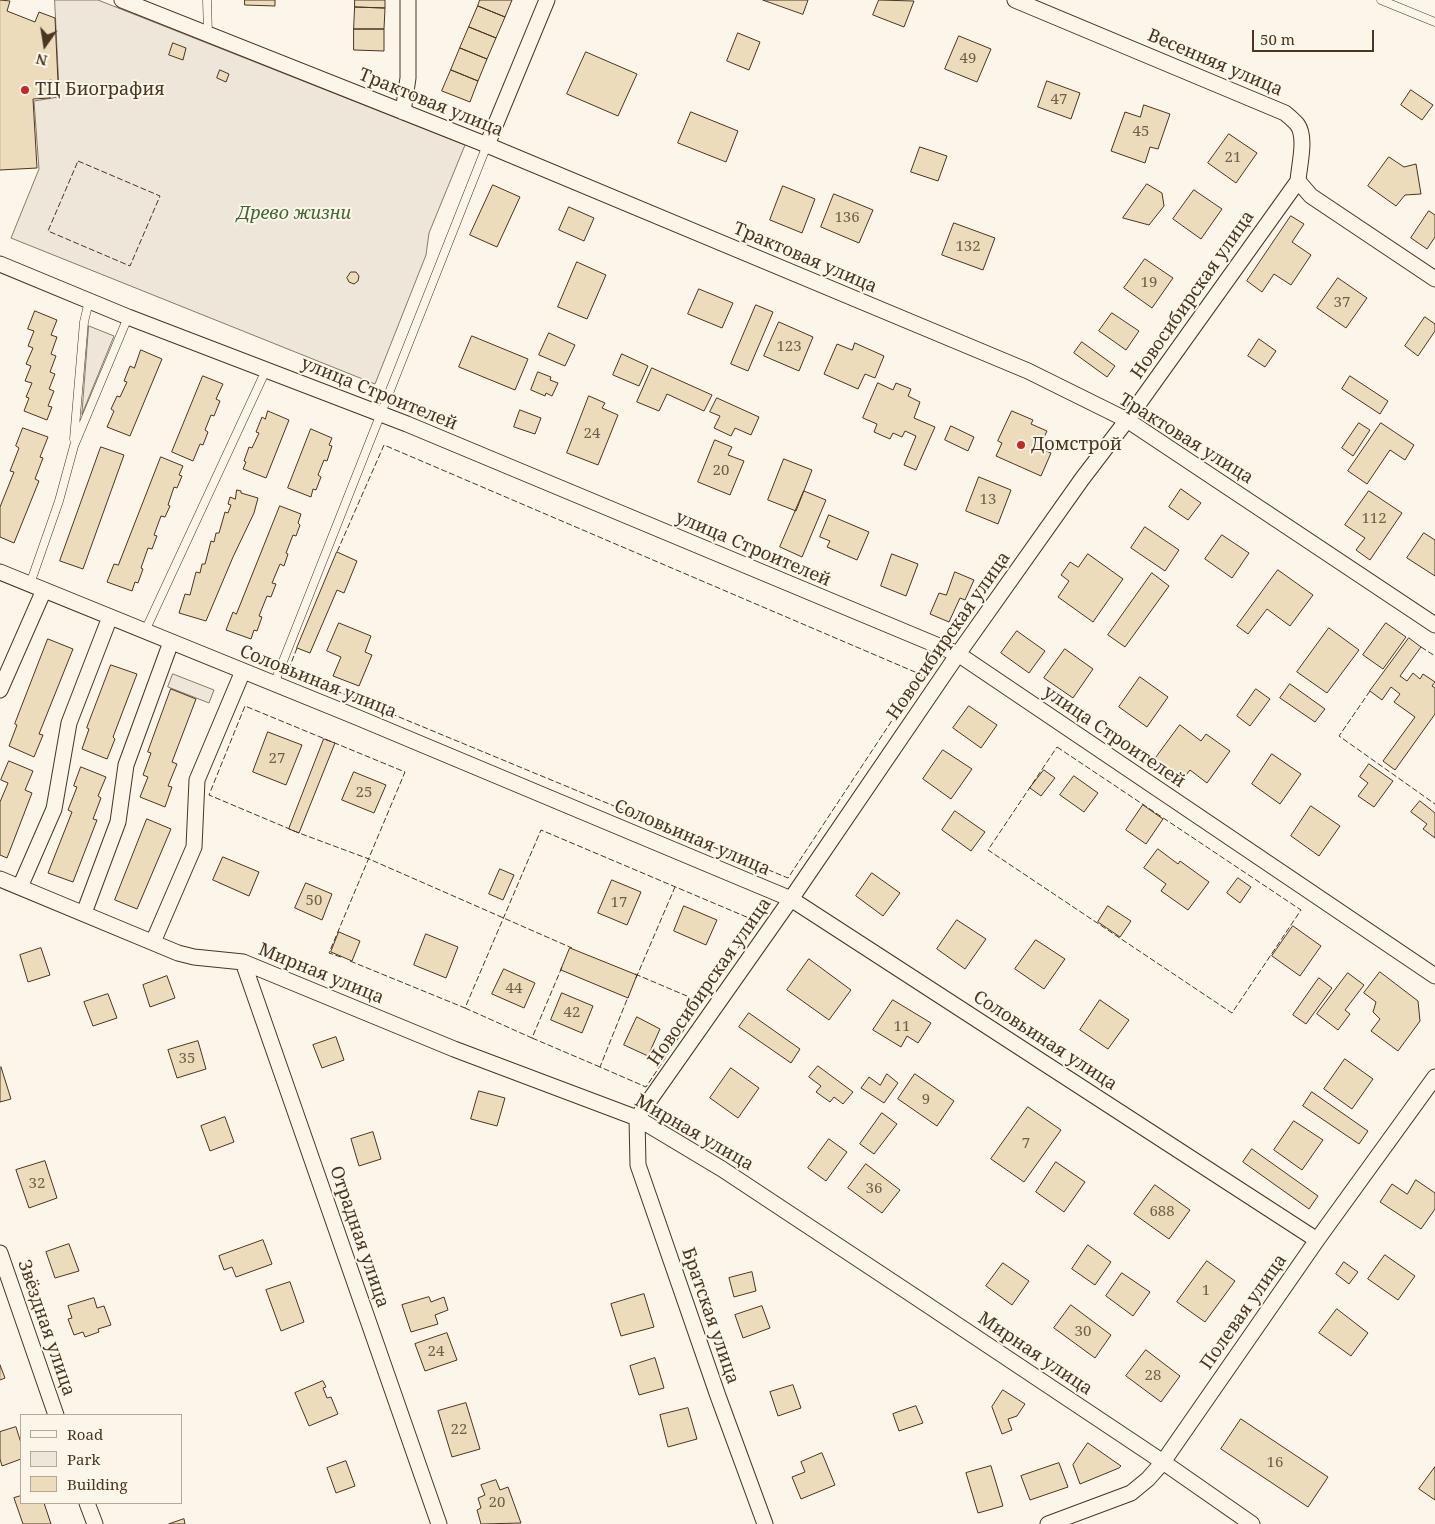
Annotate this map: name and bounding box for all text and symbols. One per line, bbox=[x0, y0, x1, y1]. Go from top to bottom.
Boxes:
north arrow bbox=[20, 20, 70, 70]
scale bar bbox=[1255, 20, 1378, 52]
street label: Весенняя улица bbox=[1144, 25, 1286, 101]
text: 50 m bbox=[1260, 29, 1295, 49]
text: N bbox=[34, 50, 49, 71]
house number: 49 bbox=[960, 50, 976, 68]
street label: Трактовая улица bbox=[355, 64, 507, 142]
place label: ТЦ Биография bbox=[35, 79, 165, 101]
marker: ТЦ Биография bbox=[19, 84, 31, 96]
house number: 47 bbox=[1051, 91, 1067, 109]
house number: 45 bbox=[1133, 123, 1149, 141]
house number: 21 bbox=[1225, 149, 1241, 167]
park label: Древо жизни bbox=[237, 203, 351, 225]
street label: Новосибирская улица bbox=[1127, 207, 1259, 383]
house number: 136 bbox=[834, 209, 860, 227]
street label: Трактовая улица bbox=[730, 218, 880, 298]
house number: 132 bbox=[955, 238, 981, 256]
house number: 19 bbox=[1141, 274, 1157, 292]
house number: 37 bbox=[1334, 294, 1350, 312]
house number: 123 bbox=[776, 338, 802, 356]
street label: улица Строителей bbox=[298, 353, 460, 435]
street label: Трактовая улица bbox=[1115, 389, 1257, 489]
house number: 24 bbox=[584, 425, 600, 443]
place label: Домстрой bbox=[1031, 434, 1122, 456]
marker: Домстрой bbox=[1015, 439, 1027, 451]
house number: 20 bbox=[713, 462, 729, 480]
house number: 13 bbox=[980, 491, 996, 509]
street label: улица Строителей bbox=[672, 506, 834, 592]
house number: 112 bbox=[1361, 510, 1387, 528]
street label: Новосибирская улица bbox=[883, 548, 1015, 724]
street label: Соловьиная улица bbox=[236, 641, 400, 723]
street label: улица Строителей bbox=[1039, 681, 1189, 793]
house number: 27 bbox=[269, 750, 285, 768]
house number: 25 bbox=[356, 784, 372, 802]
street label: Соловьиная улица bbox=[611, 795, 773, 881]
house number: 50 bbox=[306, 892, 322, 910]
house number: 17 bbox=[611, 894, 627, 912]
street label: Новосибирская улица bbox=[644, 894, 776, 1070]
street label: Мирная улица bbox=[255, 939, 387, 1009]
house number: 44 bbox=[506, 980, 522, 998]
street label: Соловьиная улица bbox=[969, 986, 1121, 1096]
house number: 42 bbox=[564, 1004, 580, 1022]
house number: 11 bbox=[894, 1018, 910, 1036]
house number: 35 bbox=[179, 1050, 195, 1068]
street label: Мирная улица bbox=[631, 1090, 757, 1176]
house number: 9 bbox=[922, 1091, 930, 1109]
house number: 7 bbox=[1022, 1135, 1030, 1153]
street label: Отрадная улица bbox=[325, 1163, 393, 1311]
house number: 32 bbox=[29, 1175, 45, 1193]
house number: 36 bbox=[866, 1180, 882, 1198]
house number: 688 bbox=[1149, 1203, 1175, 1221]
street label: Братская улица bbox=[677, 1245, 743, 1387]
street label: Полевая улица bbox=[1196, 1250, 1292, 1374]
street label: Звёздная улица bbox=[13, 1257, 79, 1399]
house number: 1 bbox=[1202, 1282, 1210, 1300]
street label: Мирная улица bbox=[974, 1308, 1096, 1400]
house number: 30 bbox=[1075, 1323, 1091, 1341]
house number: 24 bbox=[428, 1343, 444, 1361]
house number: 28 bbox=[1145, 1367, 1161, 1385]
legend bbox=[20, 1414, 182, 1504]
house number: 22 bbox=[451, 1421, 467, 1439]
text: Road bbox=[67, 1424, 103, 1444]
text: Park bbox=[67, 1449, 100, 1469]
house number: 16 bbox=[1267, 1454, 1283, 1472]
text: Building bbox=[67, 1474, 128, 1494]
house number: 20 bbox=[489, 1494, 505, 1512]

